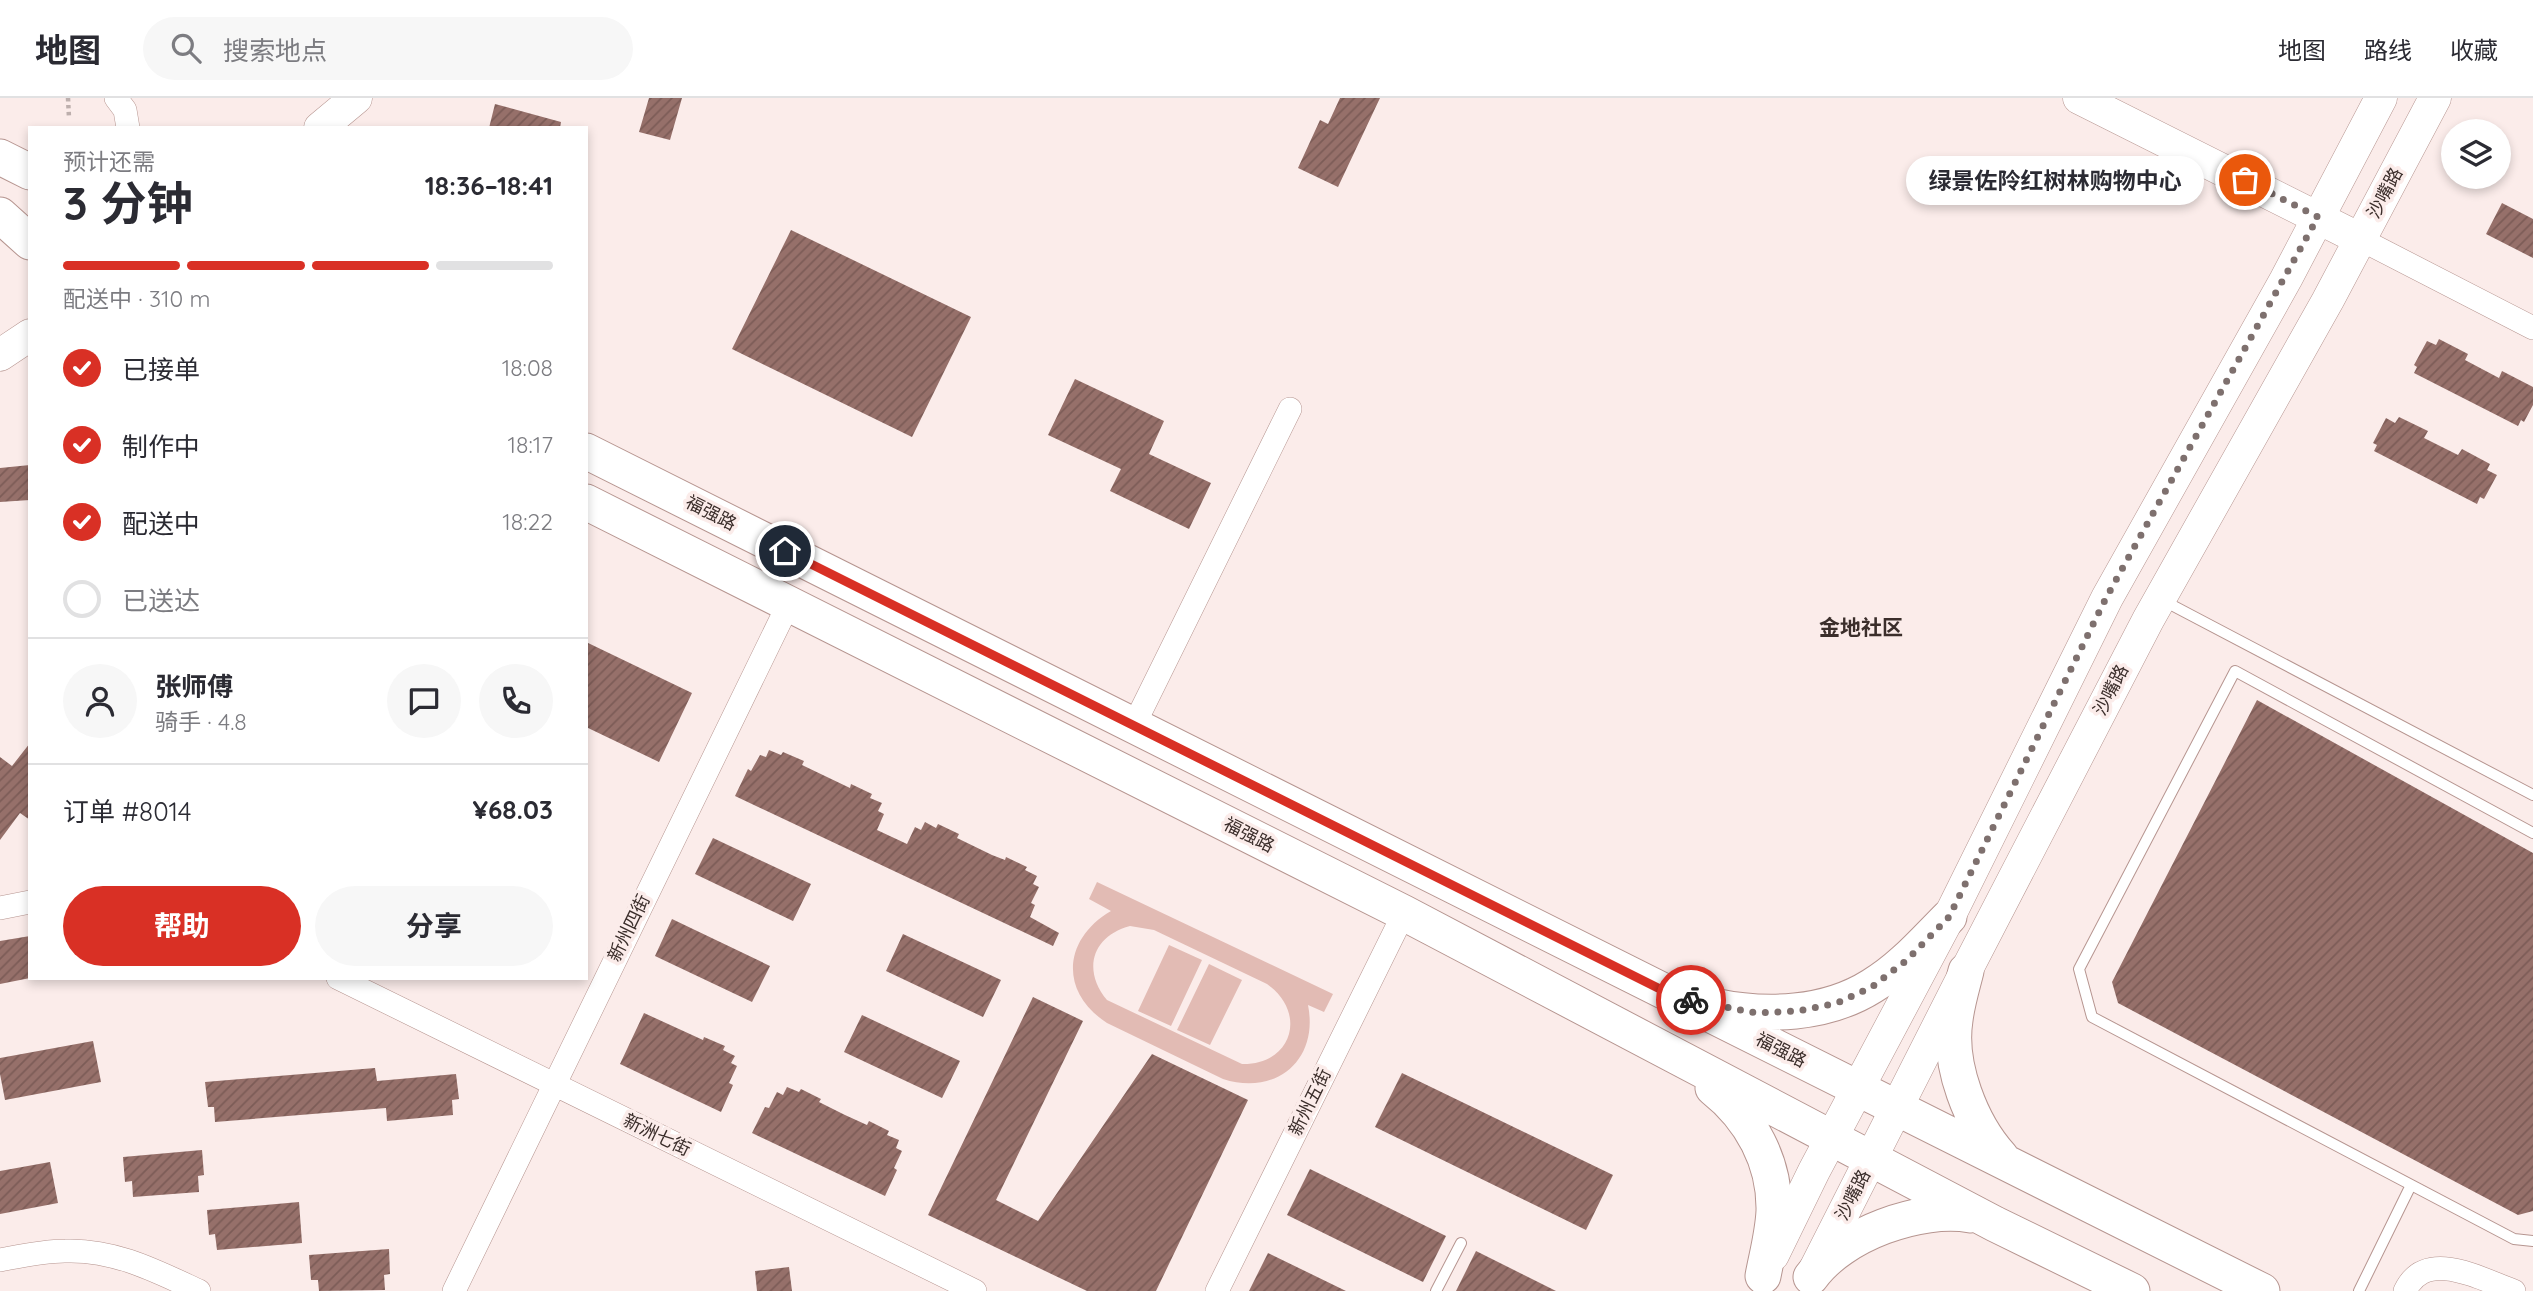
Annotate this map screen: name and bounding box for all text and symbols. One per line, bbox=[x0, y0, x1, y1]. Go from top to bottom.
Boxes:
search box bbox=[143, 17, 633, 80]
text: 地图 bbox=[35, 29, 101, 70]
icon: search bbox=[167, 29, 205, 67]
text: 搜索地点 bbox=[223, 34, 327, 67]
text: 地图 bbox=[2278, 35, 2326, 65]
text: 路线 bbox=[2364, 35, 2412, 65]
text: 收藏 bbox=[2450, 35, 2498, 65]
map controls bbox=[2441, 119, 2511, 189]
button: layers bbox=[2441, 119, 2511, 189]
text: 预计还需 bbox=[63, 147, 155, 176]
pin bbox=[2215, 150, 2275, 210]
callout: 绿景佐阾红树林购物中心 bbox=[1906, 155, 2203, 204]
icon: bag bbox=[2226, 161, 2264, 199]
street label: 沙嘴路 bbox=[2362, 164, 2407, 222]
text: 绿景佐阾红树林购物中心 bbox=[1929, 166, 2182, 195]
text: 18:36–18:41 bbox=[425, 169, 553, 202]
text: 3 分钟 bbox=[63, 174, 193, 232]
text: 配送中 · 310 m bbox=[63, 284, 211, 313]
icon: check bbox=[63, 349, 101, 387]
text: 已接单 bbox=[122, 353, 200, 386]
text: 18:08 bbox=[502, 353, 553, 382]
icon: check bbox=[63, 426, 101, 464]
text: 制作中 bbox=[122, 430, 200, 463]
text: 18:17 bbox=[507, 430, 553, 459]
street label: 福强路 bbox=[682, 490, 741, 535]
icon: check bbox=[63, 503, 101, 541]
text: 配送中 bbox=[122, 507, 200, 540]
text: 18:22 bbox=[502, 507, 553, 536]
pin bbox=[755, 521, 815, 581]
icon: home bbox=[766, 532, 804, 570]
text: 已送达 bbox=[122, 584, 200, 617]
district label: 金地社区 bbox=[1819, 614, 1903, 640]
street label: 沙嘴路 bbox=[2088, 660, 2133, 719]
button: person bbox=[63, 664, 137, 738]
button: chat bbox=[387, 664, 461, 738]
button: phone bbox=[479, 664, 553, 738]
text: 张师傅 bbox=[155, 670, 233, 703]
text: 骑手 · 4.8 bbox=[155, 707, 247, 736]
text: ¥68.03 bbox=[472, 793, 553, 826]
text: 订单 #8014 bbox=[63, 795, 192, 828]
street label: 福强路 bbox=[1220, 812, 1279, 857]
button: 帮助 bbox=[63, 886, 301, 966]
button: 分享 bbox=[315, 886, 553, 966]
street label: 新州四街 bbox=[602, 890, 655, 965]
courier bbox=[1656, 965, 1726, 1035]
icon: bike bbox=[1672, 981, 1710, 1019]
street label: 福强路 bbox=[1752, 1027, 1811, 1072]
street label: 新州五街 bbox=[1283, 1064, 1336, 1139]
street label: 新洲七街 bbox=[620, 1108, 695, 1161]
street label: 沙嘴路 bbox=[1830, 1165, 1875, 1224]

